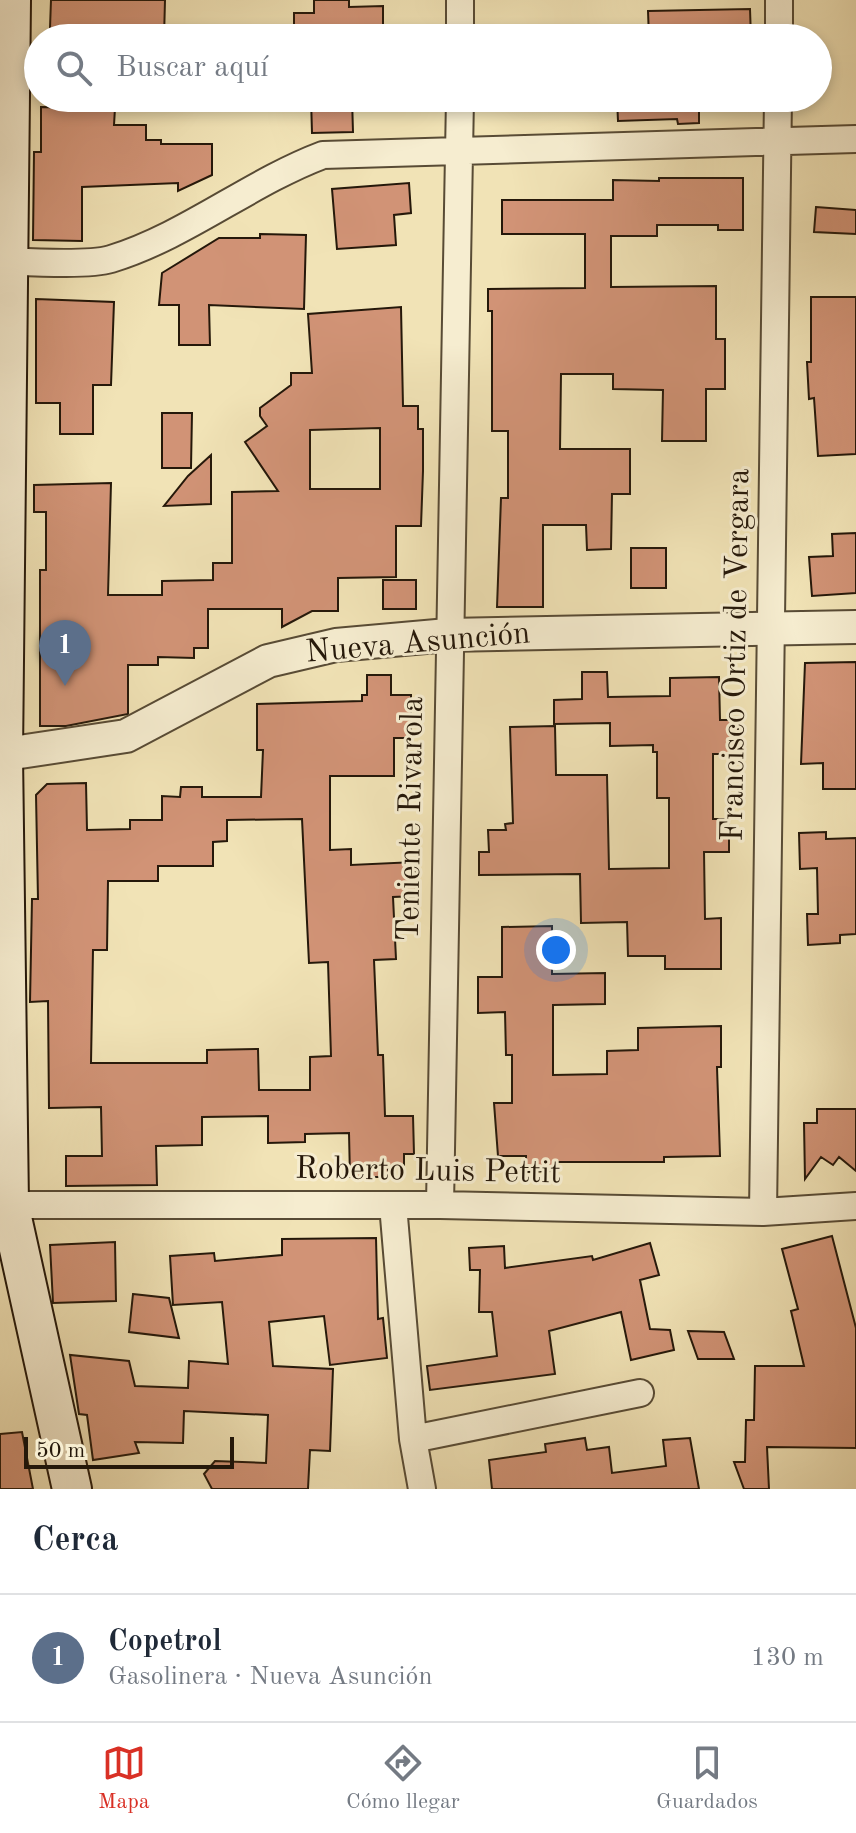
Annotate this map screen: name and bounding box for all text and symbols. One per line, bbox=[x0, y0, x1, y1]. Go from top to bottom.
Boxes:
search box bbox=[24, 24, 832, 112]
icon: search bbox=[52, 46, 96, 90]
text: Buscar aquí bbox=[116, 53, 268, 83]
street label: Francisco Ortiz de Vergara bbox=[718, 468, 756, 842]
street label: Nueva Asunción bbox=[304, 618, 532, 670]
pin: 1 bbox=[39, 620, 91, 686]
street label: Teniente Rivarola bbox=[394, 696, 430, 942]
your location bbox=[536, 930, 576, 970]
street label: Roberto Luis Pettit bbox=[295, 1154, 561, 1190]
scale bar bbox=[24, 1433, 234, 1469]
text: 50 m bbox=[36, 1440, 85, 1462]
text: Cerca bbox=[32, 1524, 118, 1558]
text: Copetrol bbox=[108, 1627, 222, 1657]
text: 1 bbox=[50, 1645, 66, 1671]
text: 130 m bbox=[751, 1645, 824, 1671]
text: Gasolinera · Nueva Asunción bbox=[108, 1664, 432, 1690]
tab: Mapa bbox=[98, 1741, 150, 1816]
tab: Cómo llegar bbox=[346, 1741, 460, 1816]
tab: Guardados bbox=[656, 1741, 758, 1816]

